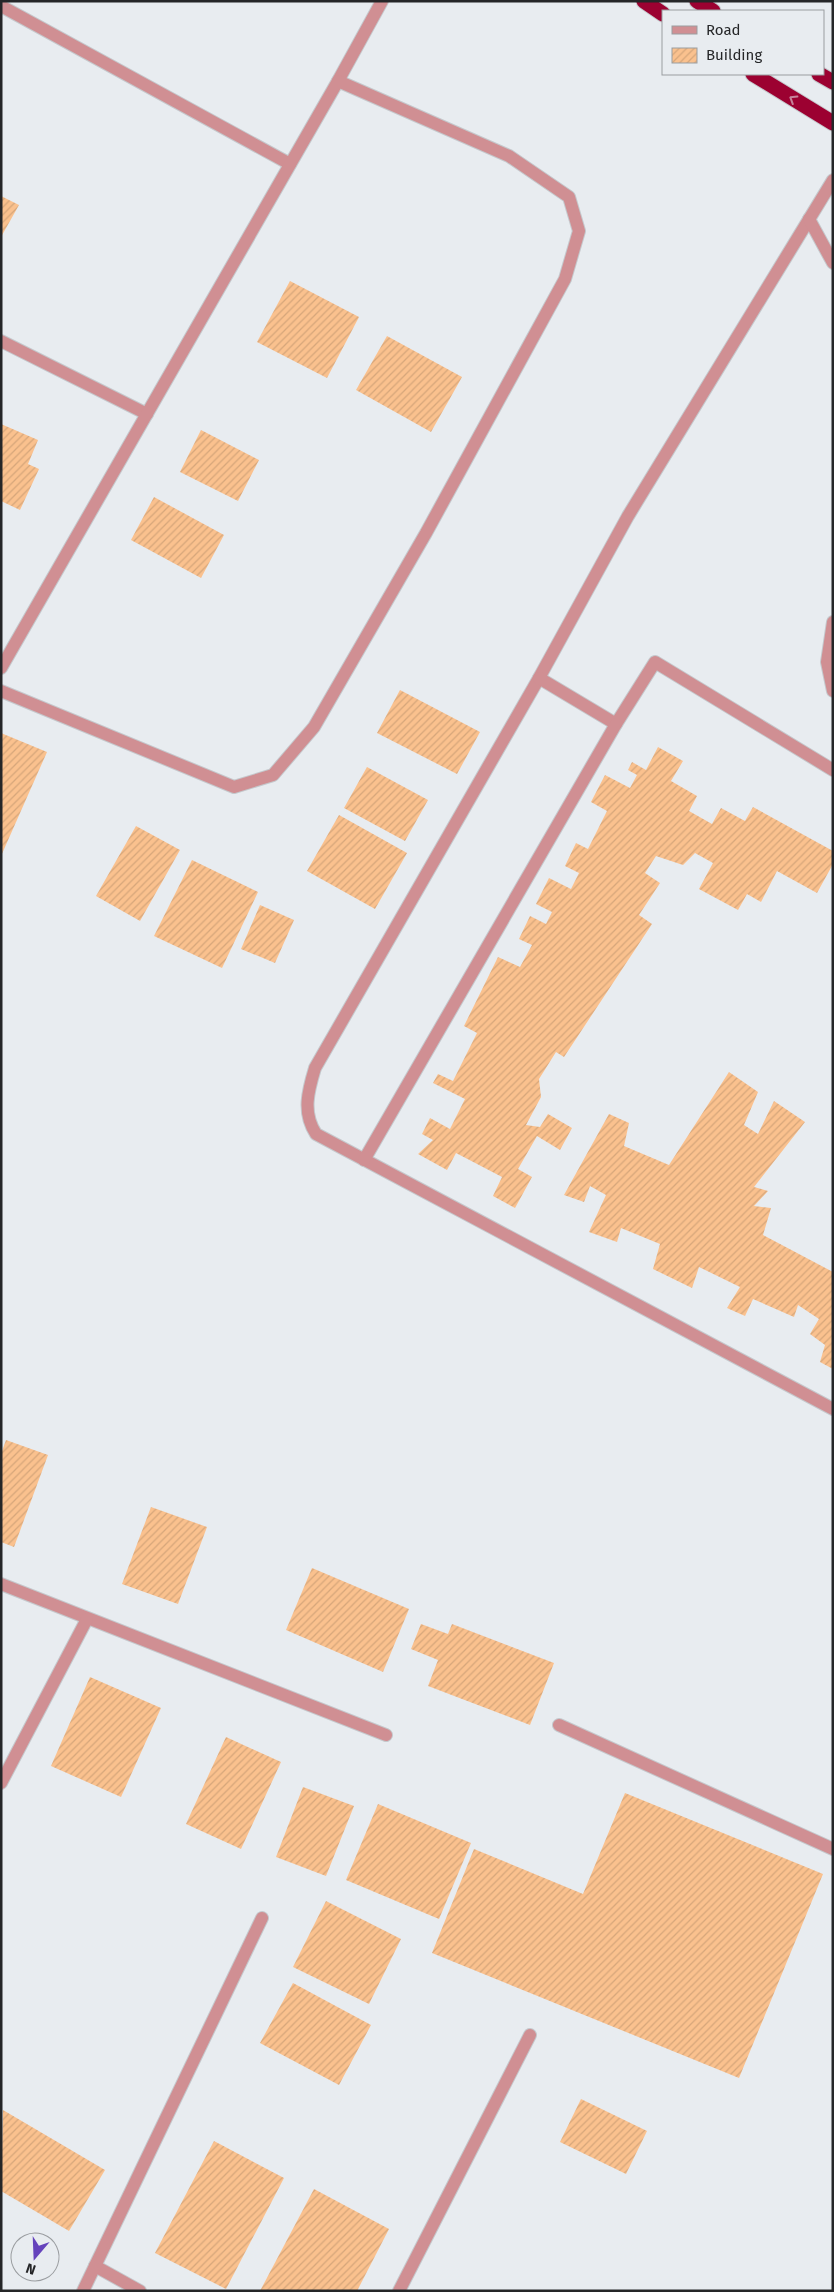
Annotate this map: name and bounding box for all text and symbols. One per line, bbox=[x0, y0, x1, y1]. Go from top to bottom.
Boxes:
legend bbox=[662, 10, 824, 75]
text: Road bbox=[706, 21, 741, 39]
text: Building bbox=[706, 46, 762, 64]
one-way arrow bbox=[789, 95, 798, 105]
north arrow bbox=[10, 2232, 60, 2282]
text: N bbox=[24, 2259, 38, 2278]

